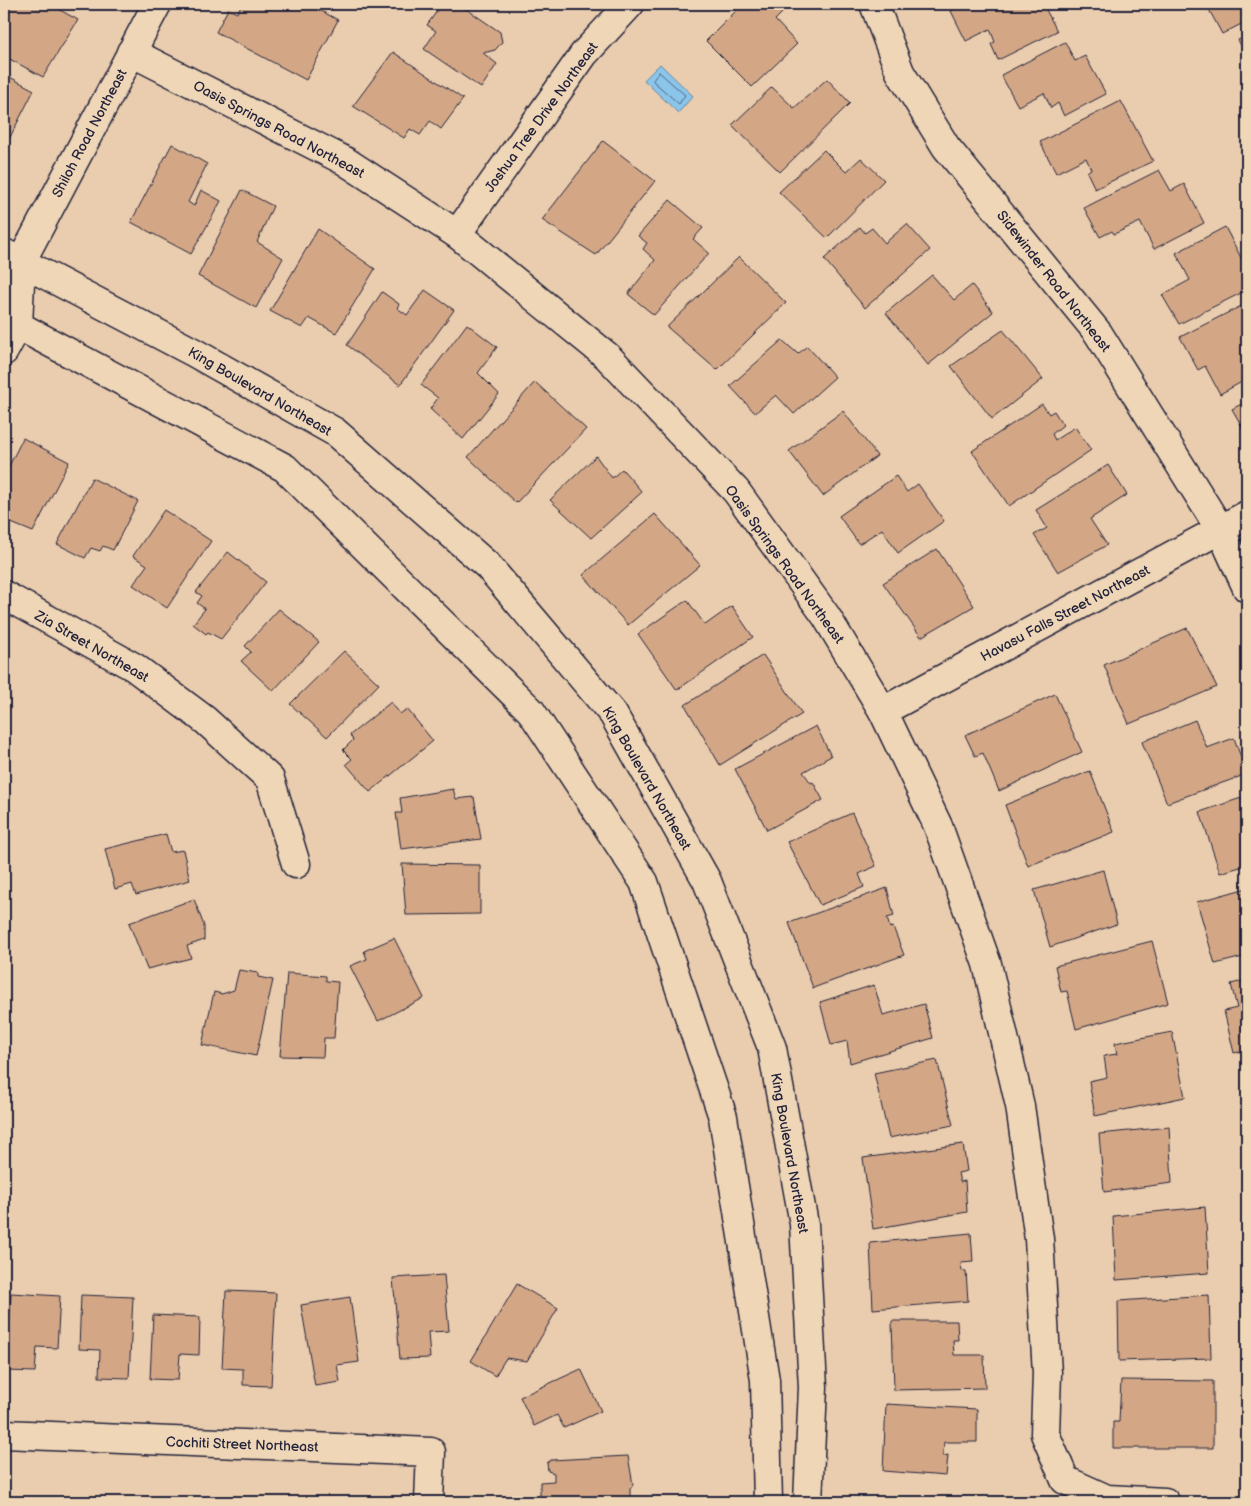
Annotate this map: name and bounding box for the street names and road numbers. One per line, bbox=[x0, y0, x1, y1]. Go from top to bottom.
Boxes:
street label: Joshua Tree Drive Northeast bbox=[481, 38, 602, 196]
street label: Shiloh Road Northeast bbox=[48, 66, 131, 200]
street label: Oasis Springs Road Northeast bbox=[190, 77, 368, 182]
street label: Sidewinder Road Northeast bbox=[993, 207, 1114, 356]
street label: King Boulevard Northeast bbox=[185, 343, 335, 440]
street label: Oasis Springs Road Northeast bbox=[721, 482, 848, 647]
street label: Havasu Falls Street Northeast bbox=[978, 561, 1153, 665]
street label: Zia Street Northeast bbox=[31, 606, 152, 686]
street label: King Boulevard Northeast bbox=[599, 704, 695, 854]
street label: King Boulevard Northeast bbox=[767, 1071, 812, 1235]
street label: Cochiti Street Northeast bbox=[165, 1433, 319, 1456]

